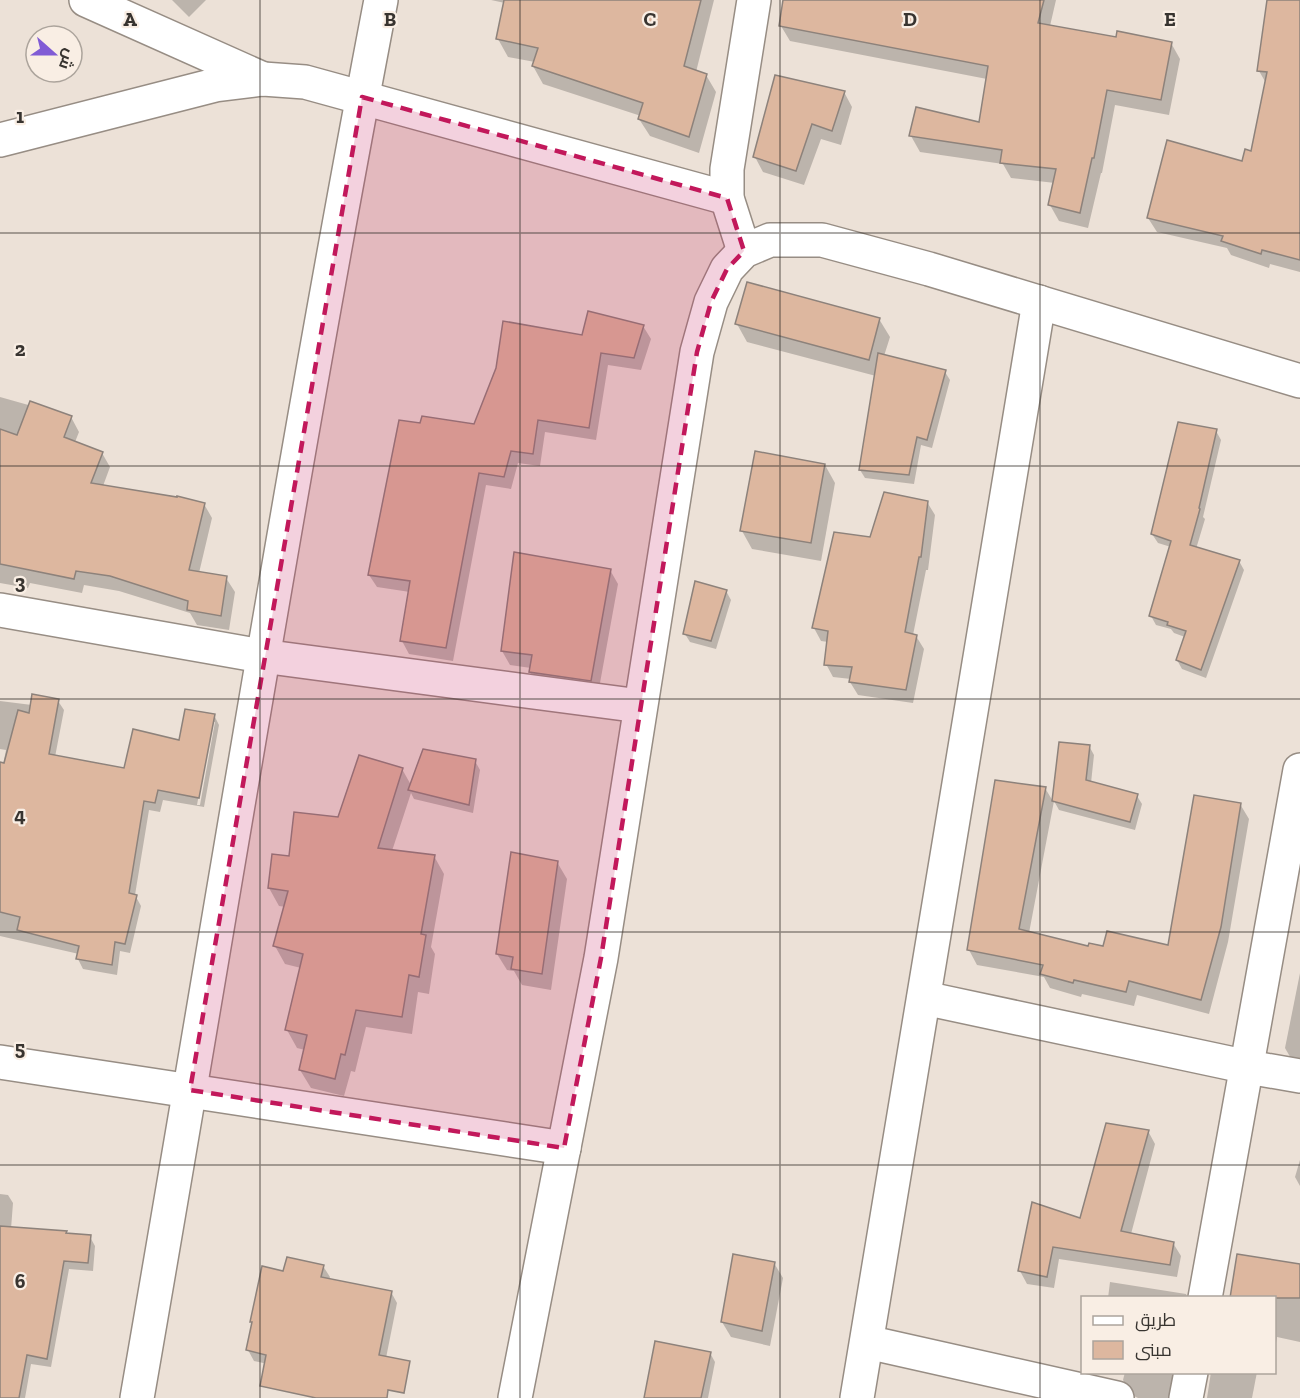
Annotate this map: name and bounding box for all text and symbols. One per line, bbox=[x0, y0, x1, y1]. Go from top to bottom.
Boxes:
text: A bbox=[123, 7, 137, 31]
text: B bbox=[384, 7, 396, 31]
text: C bbox=[644, 7, 657, 31]
text: D bbox=[903, 7, 917, 31]
text: E bbox=[1164, 7, 1176, 31]
north arrow bbox=[24, 24, 84, 84]
text: ش bbox=[55, 46, 80, 72]
text: 1 bbox=[16, 104, 24, 128]
text: 2 bbox=[15, 337, 26, 361]
text: 3 bbox=[15, 570, 26, 594]
text: 4 bbox=[14, 803, 26, 827]
text: 5 bbox=[15, 1036, 25, 1060]
text: 6 bbox=[15, 1269, 26, 1293]
legend bbox=[1081, 1296, 1276, 1374]
text: طريق bbox=[1135, 1309, 1176, 1332]
text: مبنى bbox=[1135, 1339, 1172, 1361]

